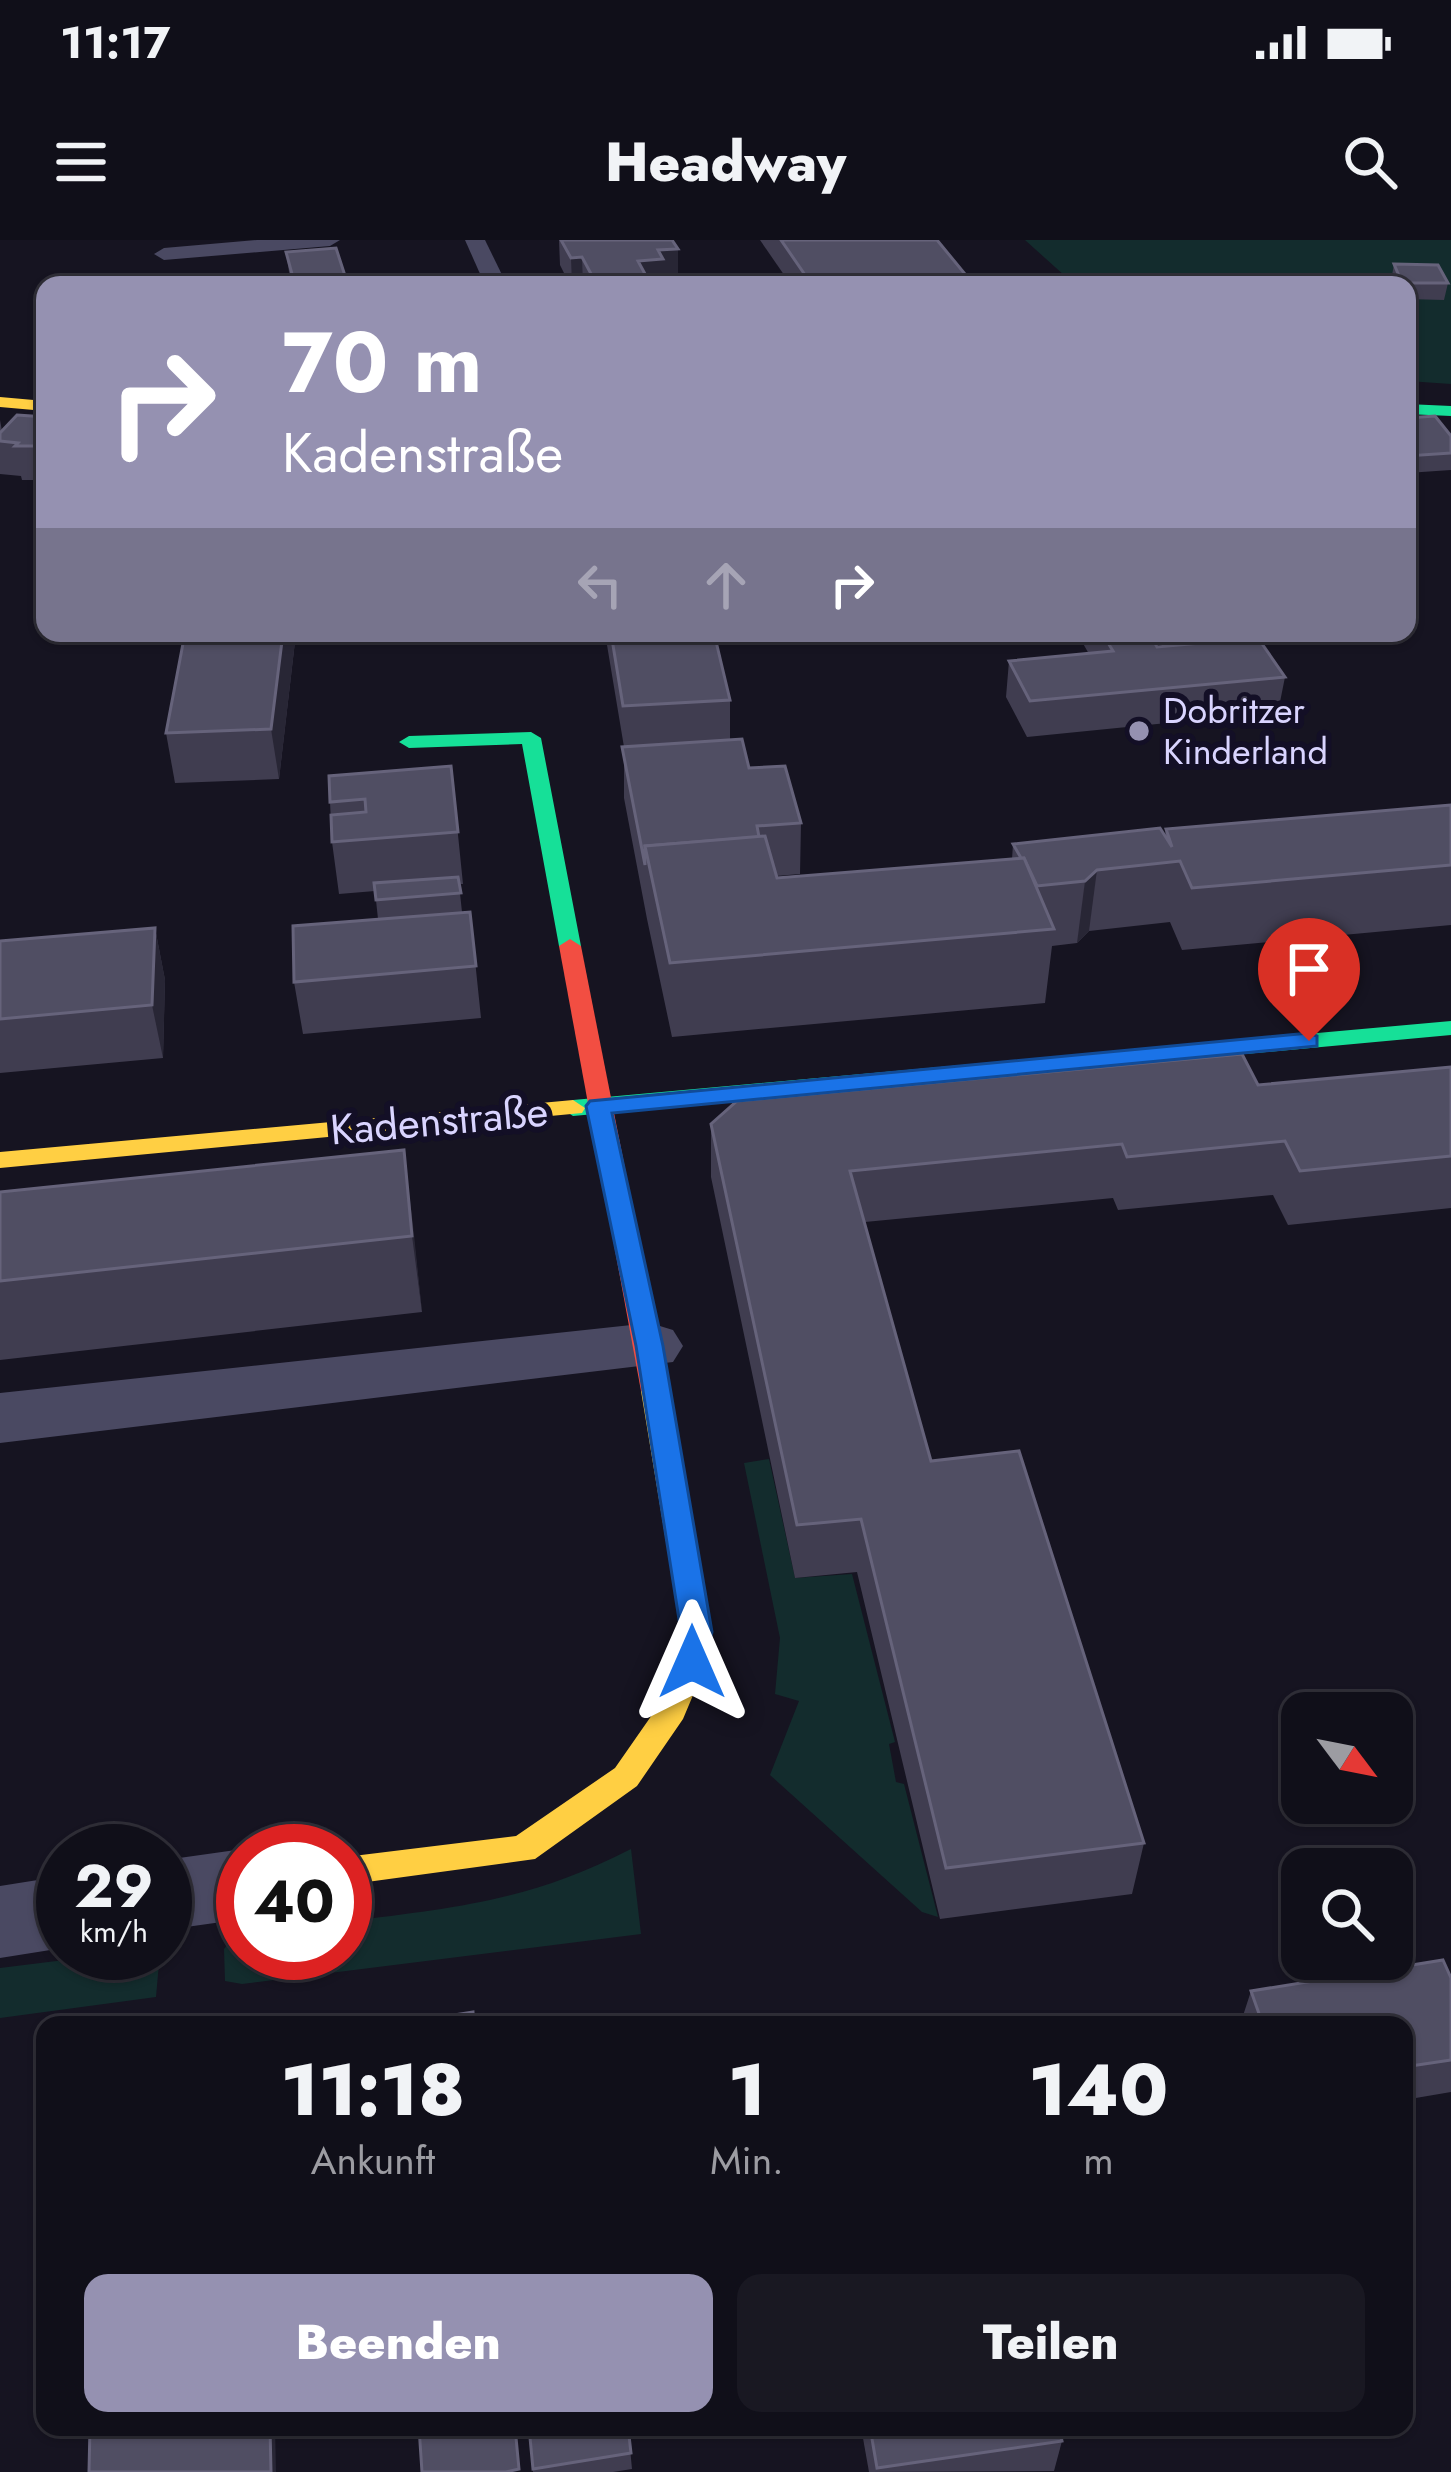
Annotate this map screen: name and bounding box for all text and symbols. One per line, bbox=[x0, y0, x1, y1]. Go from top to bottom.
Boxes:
text: 11:17 bbox=[60, 10, 170, 75]
text: Headway bbox=[605, 123, 846, 201]
icon: menu bbox=[48, 129, 114, 195]
icon: search bbox=[1337, 129, 1403, 195]
text: 70 m bbox=[282, 302, 482, 424]
icon: right bbox=[84, 324, 240, 480]
text: Kadenstraße bbox=[282, 414, 563, 492]
icon: left bbox=[567, 552, 633, 618]
icon: ahead bbox=[693, 552, 759, 618]
icon: right bbox=[819, 552, 885, 618]
place label: Dobritzer Kinderland bbox=[1163, 684, 1328, 777]
marker: Dobritzer Kinderland bbox=[1126, 718, 1152, 744]
pin bbox=[1258, 918, 1360, 1041]
icon: arrive bbox=[1276, 936, 1342, 1002]
street label: Kadenstraße bbox=[328, 1081, 551, 1160]
position arrow bbox=[629, 1599, 755, 1725]
north arrow bbox=[1281, 1692, 1413, 1824]
map controls bbox=[1281, 1692, 1413, 1980]
speed limit sign: 40 bbox=[216, 1824, 372, 1980]
text: 29 bbox=[74, 1843, 154, 1930]
button: search bbox=[1281, 1848, 1413, 1980]
text: km/h bbox=[80, 1910, 148, 1953]
text: 11:18 bbox=[281, 2038, 465, 2142]
text: 1 bbox=[728, 2038, 766, 2142]
text: 140 bbox=[1029, 2038, 1168, 2142]
text: Ankunft bbox=[311, 2132, 435, 2189]
text: Min. bbox=[710, 2132, 784, 2189]
text: m bbox=[1083, 2132, 1114, 2189]
button: Beenden bbox=[84, 2274, 713, 2412]
button: Teilen bbox=[737, 2274, 1365, 2412]

